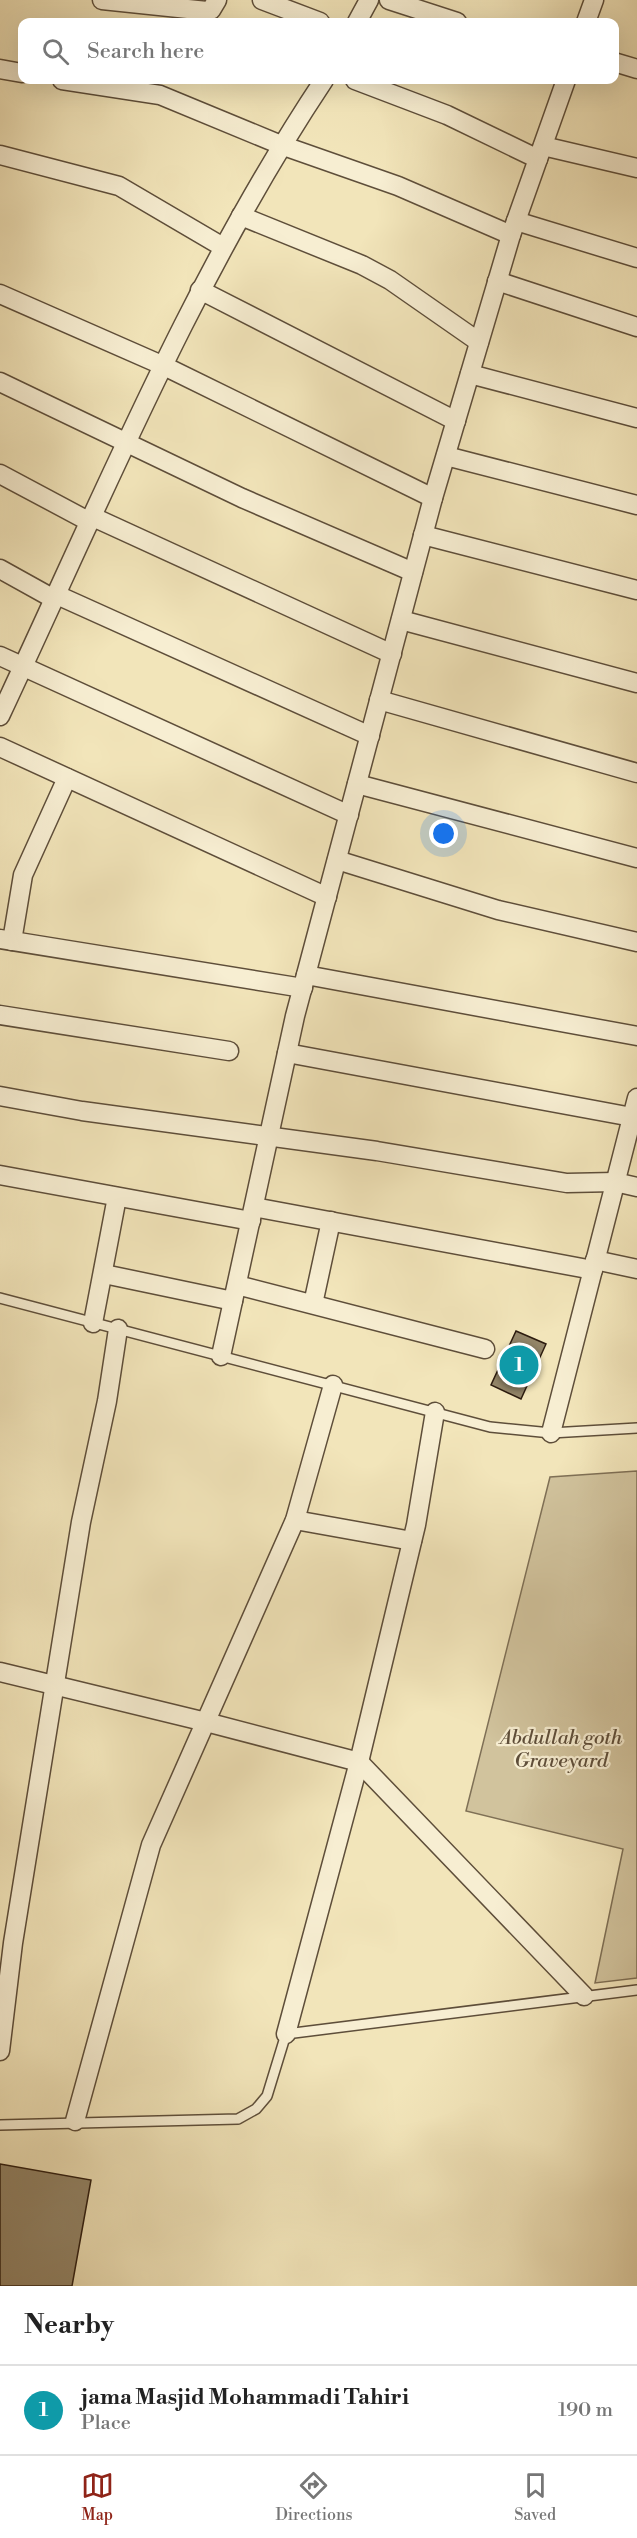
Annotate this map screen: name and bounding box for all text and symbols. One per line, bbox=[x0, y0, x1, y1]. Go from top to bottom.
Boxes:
search box bbox=[18, 18, 619, 84]
icon: search bbox=[39, 35, 72, 68]
text: Search here bbox=[87, 38, 204, 65]
your location bbox=[429, 819, 458, 848]
pin: 1 bbox=[500, 1342, 538, 1388]
park label: Abdullah goth Graveyard bbox=[498, 1726, 623, 1774]
text: Nearby bbox=[24, 2309, 114, 2341]
text: jama Masjid Mohammadi Tahiri bbox=[81, 2384, 409, 2411]
text: 1 bbox=[39, 2398, 48, 2423]
text: 190 m bbox=[558, 2398, 613, 2423]
text: Place bbox=[81, 2411, 131, 2436]
tab: Map bbox=[81, 2469, 114, 2525]
tab: Directions bbox=[275, 2469, 353, 2525]
tab: Saved bbox=[514, 2469, 556, 2525]

